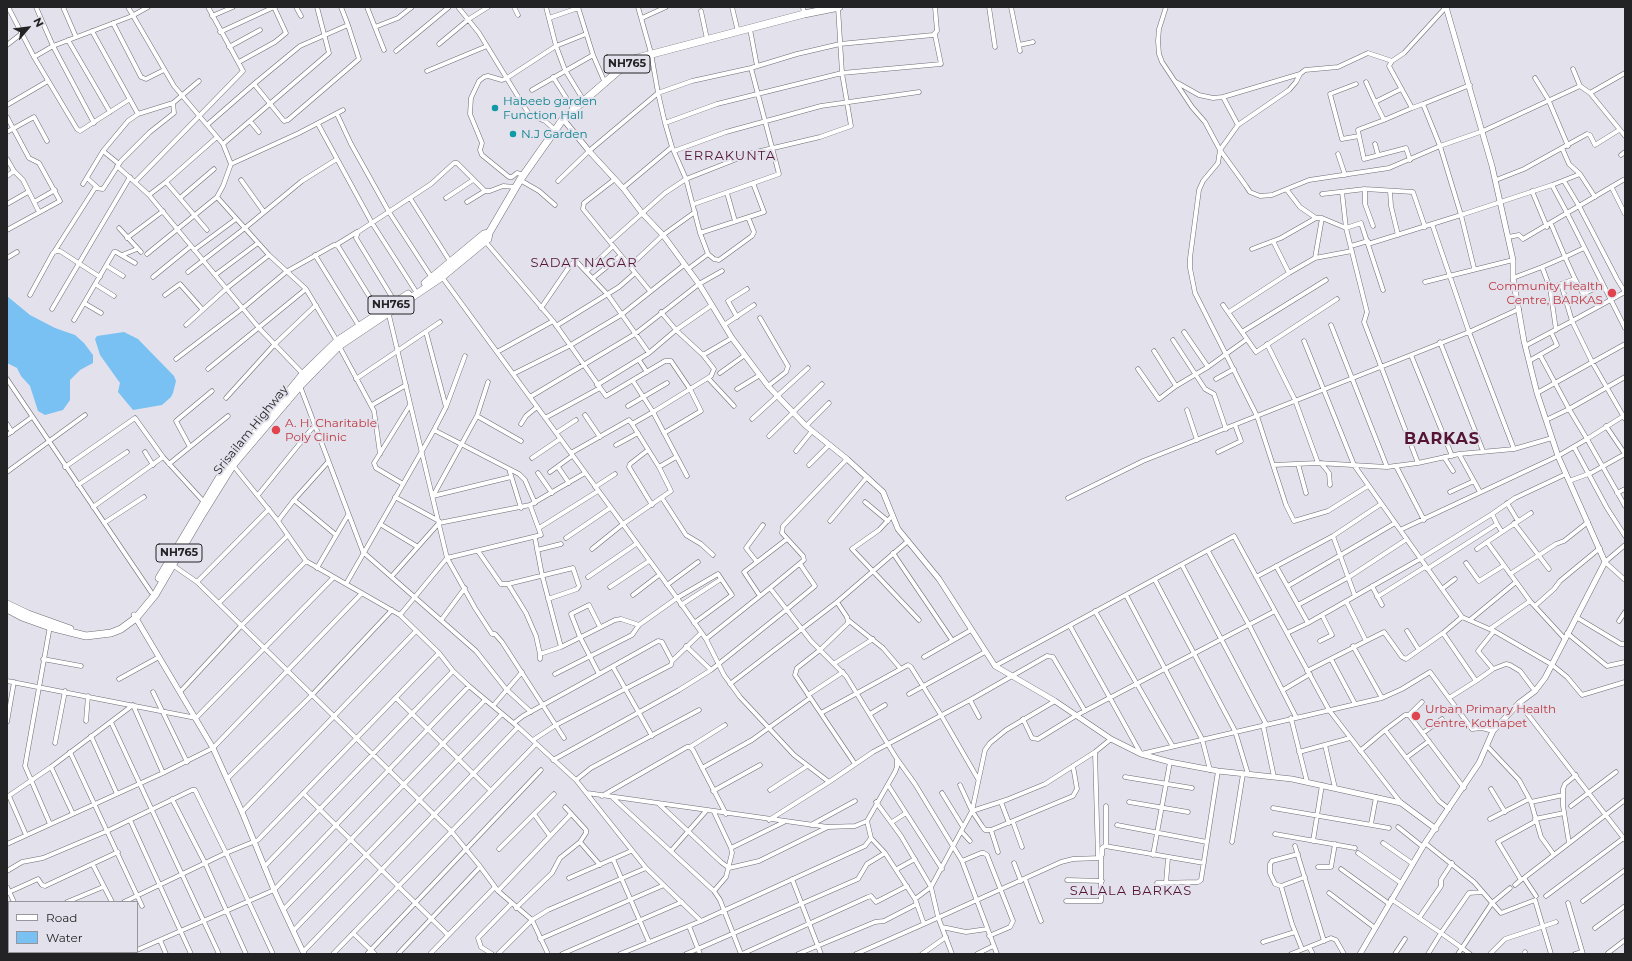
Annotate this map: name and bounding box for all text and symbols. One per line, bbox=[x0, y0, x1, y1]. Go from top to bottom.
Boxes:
north arrow bbox=[8, 8, 48, 48]
text: N bbox=[30, 15, 47, 30]
road number: NH765 bbox=[604, 55, 650, 73]
place label: Habeeb garden Function Hall bbox=[503, 94, 597, 122]
marker: Habeeb garden Function Hall bbox=[490, 103, 500, 113]
place label: N.J Garden bbox=[521, 127, 588, 141]
marker: N.J Garden bbox=[508, 129, 518, 139]
district label: ERRAKUNTA bbox=[684, 148, 776, 164]
district label: SADAT NAGAR bbox=[530, 255, 638, 271]
place label: Community Health Centre, BARKAS bbox=[1488, 279, 1603, 307]
marker: Community Health Centre, BARKAS bbox=[1606, 287, 1618, 299]
road number: NH765 bbox=[368, 296, 414, 314]
street label: Srisailam Highway bbox=[211, 383, 291, 477]
place label: A. H. Charitable Poly Clinic bbox=[285, 416, 377, 444]
marker: A. H. Charitable Poly Clinic bbox=[270, 424, 282, 436]
district label: BARKAS bbox=[1404, 429, 1480, 449]
road number: NH765 bbox=[156, 544, 202, 562]
place label: Urban Primary Health Centre, Kothapet bbox=[1425, 702, 1556, 730]
marker: Urban Primary Health Centre, Kothapet bbox=[1410, 710, 1422, 722]
district label: SALALA BARKAS bbox=[1070, 883, 1192, 899]
legend bbox=[8, 901, 138, 953]
text: Road bbox=[46, 910, 77, 925]
text: Water bbox=[46, 930, 82, 945]

